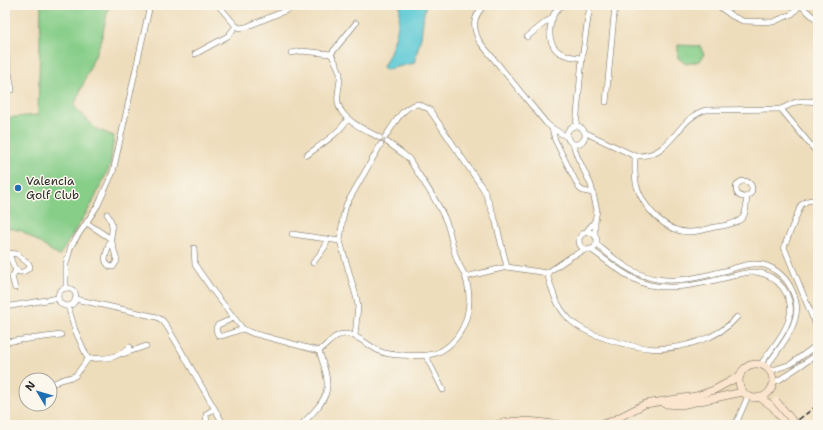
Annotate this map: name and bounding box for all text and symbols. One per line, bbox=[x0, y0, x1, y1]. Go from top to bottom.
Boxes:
place label: Valencia Golf Club bbox=[26, 173, 79, 203]
marker: Valencia Golf Club bbox=[13, 183, 23, 193]
north arrow bbox=[18, 372, 58, 412]
text: N bbox=[22, 378, 39, 394]

